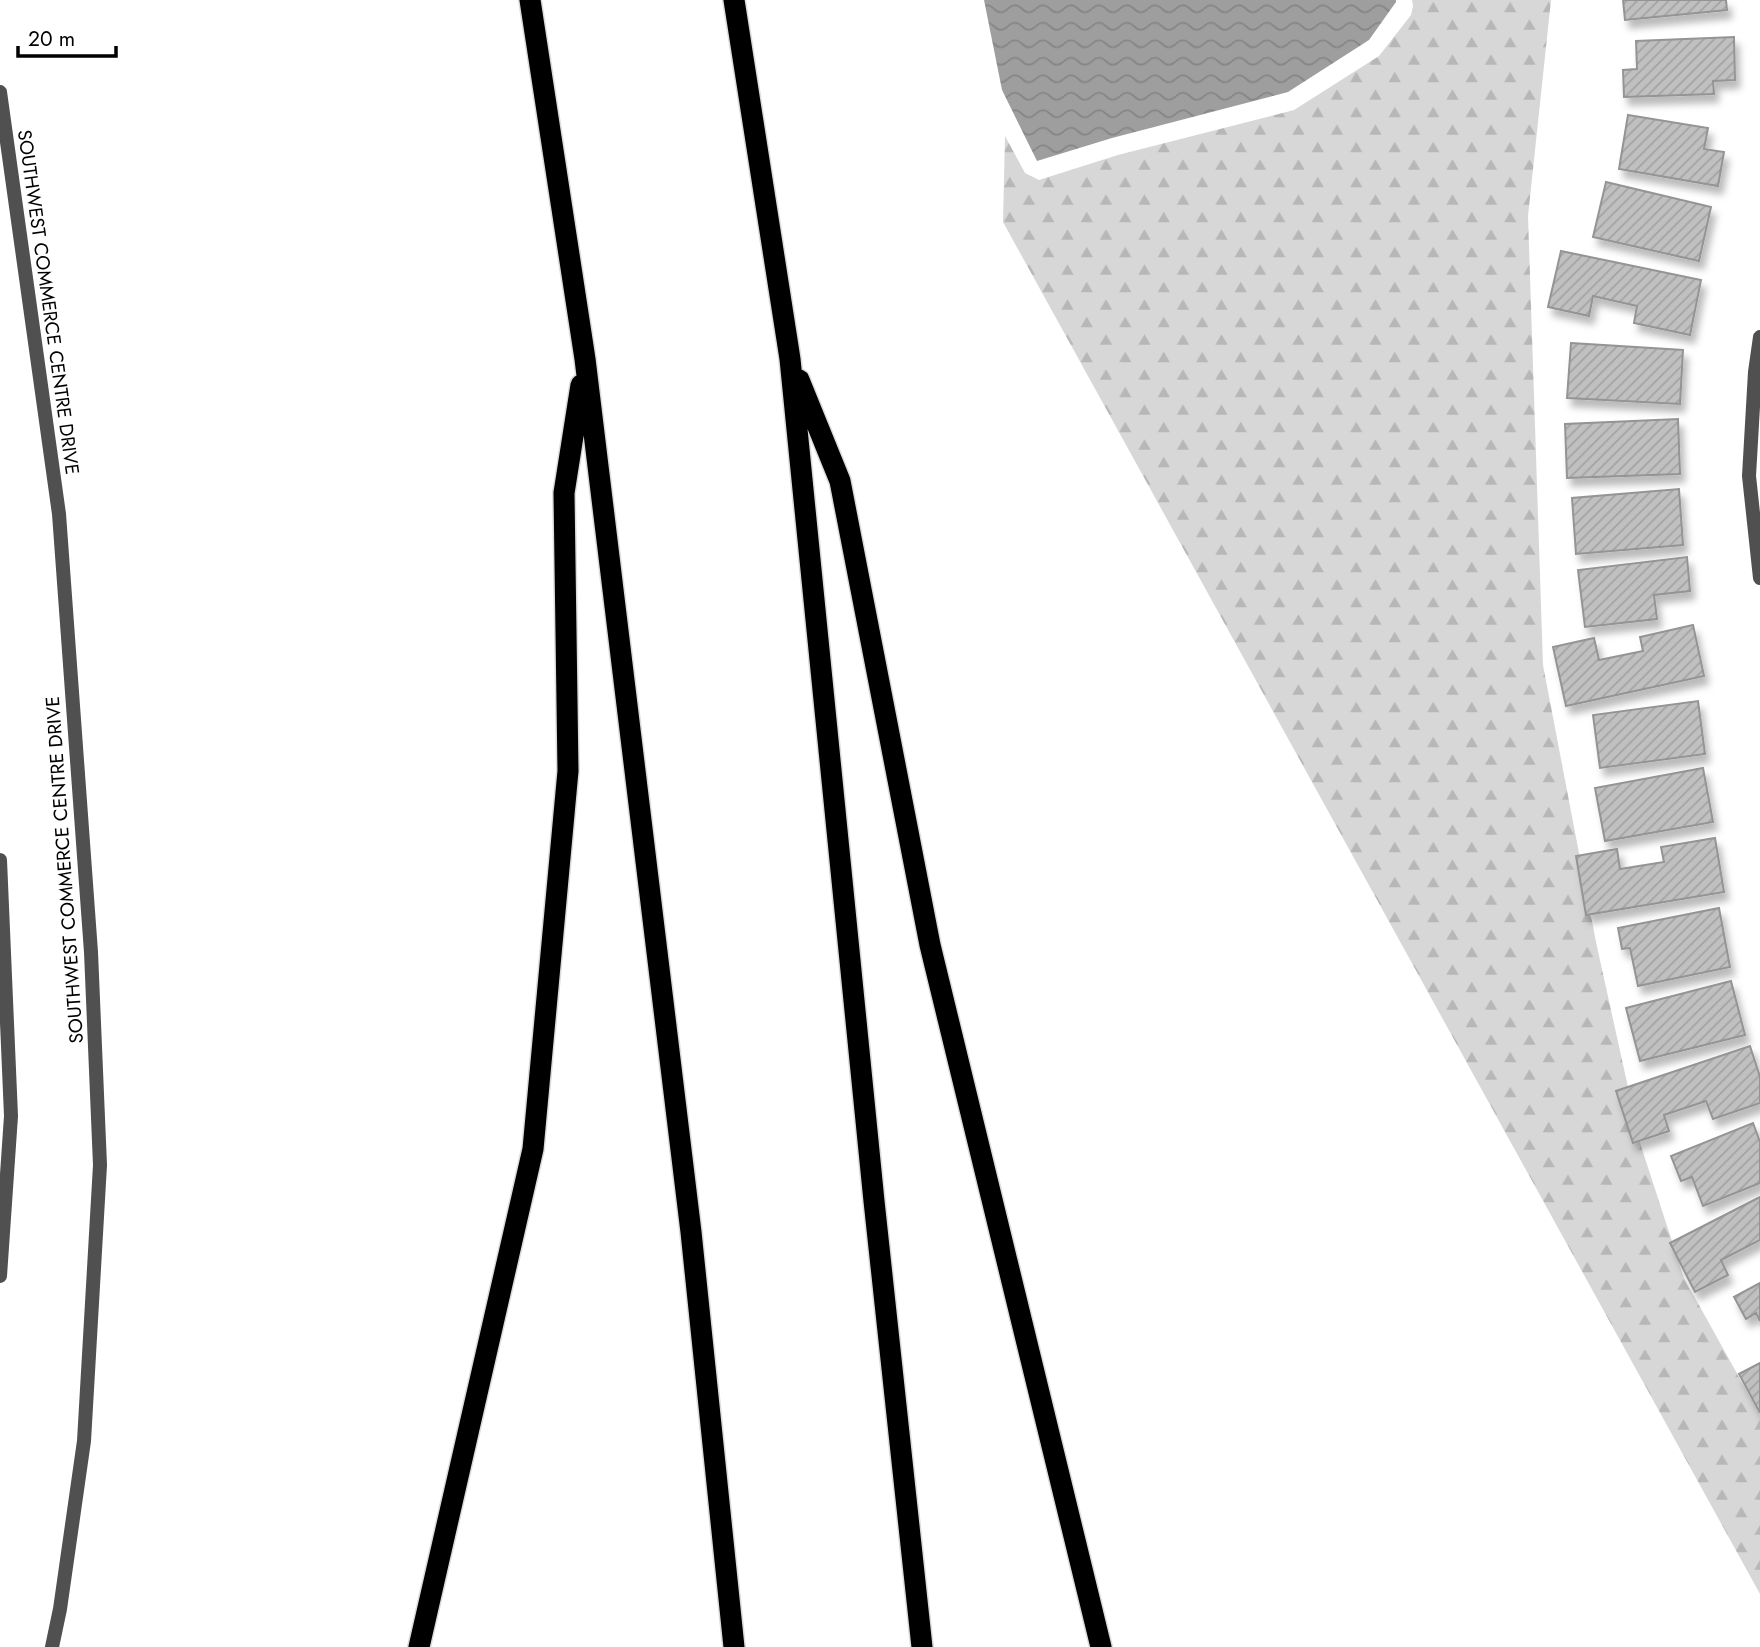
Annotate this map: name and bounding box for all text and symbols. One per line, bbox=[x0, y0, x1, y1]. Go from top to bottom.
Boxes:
scale bar bbox=[18, 14, 116, 58]
text: 20 m bbox=[28, 24, 75, 54]
street label: SOUTHWEST COMMERCE CENTRE DRIVE bbox=[11, 128, 86, 476]
street label: SOUTHWEST COMMERCE CENTRE DRIVE bbox=[39, 695, 90, 1044]

